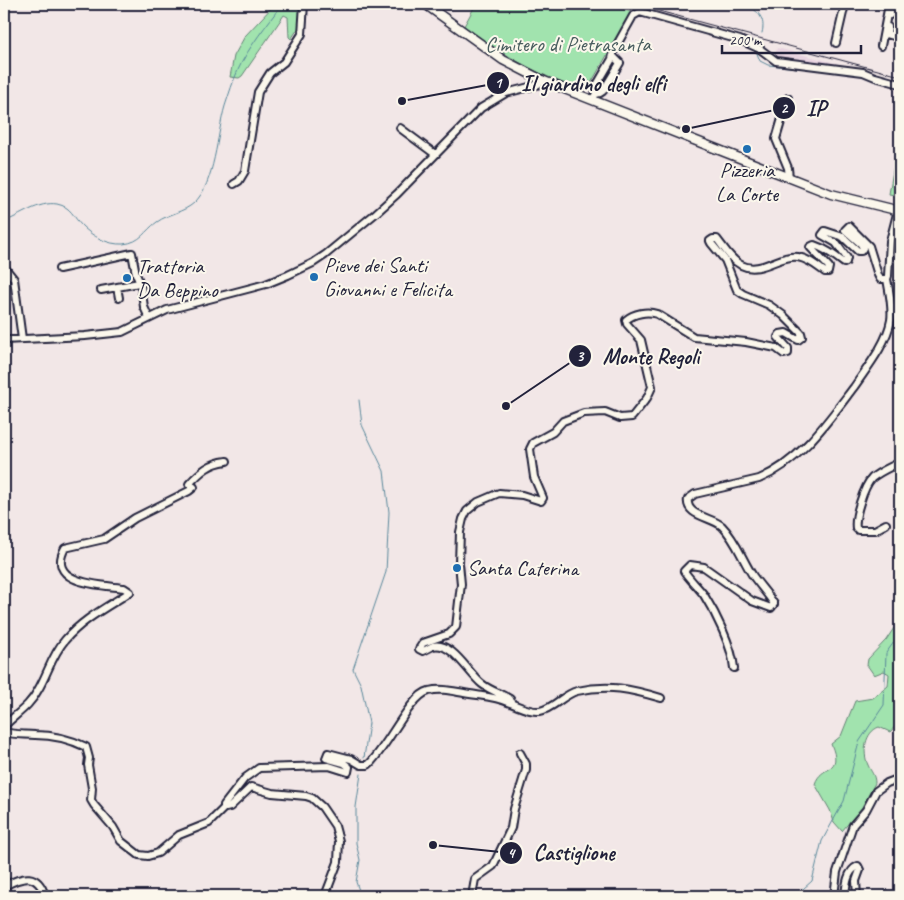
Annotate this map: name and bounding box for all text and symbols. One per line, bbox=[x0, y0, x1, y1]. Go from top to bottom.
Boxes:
scale bar bbox=[722, 22, 860, 54]
park label: Cimitero di Pietrasanta bbox=[485, 31, 653, 57]
text: 200 m bbox=[729, 31, 763, 50]
callout: Il giardino degli elfi bbox=[486, 64, 675, 101]
text: Il giardino degli elfi bbox=[521, 70, 669, 98]
text: 1 bbox=[495, 74, 504, 93]
callout: IP bbox=[772, 89, 836, 126]
text: IP bbox=[806, 95, 829, 123]
text: 2 bbox=[781, 99, 789, 118]
marker: Pizzeria La Corte bbox=[741, 143, 753, 155]
place label: Pizzeria La Corte bbox=[716, 157, 779, 207]
place label: Pieve dei Santi Giovanni e Felicita bbox=[324, 252, 454, 302]
place label: Trattoria Da Beppino bbox=[137, 253, 219, 303]
marker: Pieve dei Santi Giovanni e Felicita bbox=[308, 271, 320, 283]
marker: Trattoria Da Beppino bbox=[121, 272, 133, 284]
callout: Monte Regoli bbox=[568, 337, 710, 374]
text: Monte Regoli bbox=[603, 343, 702, 371]
text: 3 bbox=[577, 347, 585, 366]
place label: Santa Caterina bbox=[467, 555, 581, 581]
marker: Santa Caterina bbox=[451, 562, 463, 574]
callout: Castiglione bbox=[498, 834, 624, 871]
text: Castiglione bbox=[533, 839, 616, 867]
text: 4 bbox=[508, 844, 517, 863]

